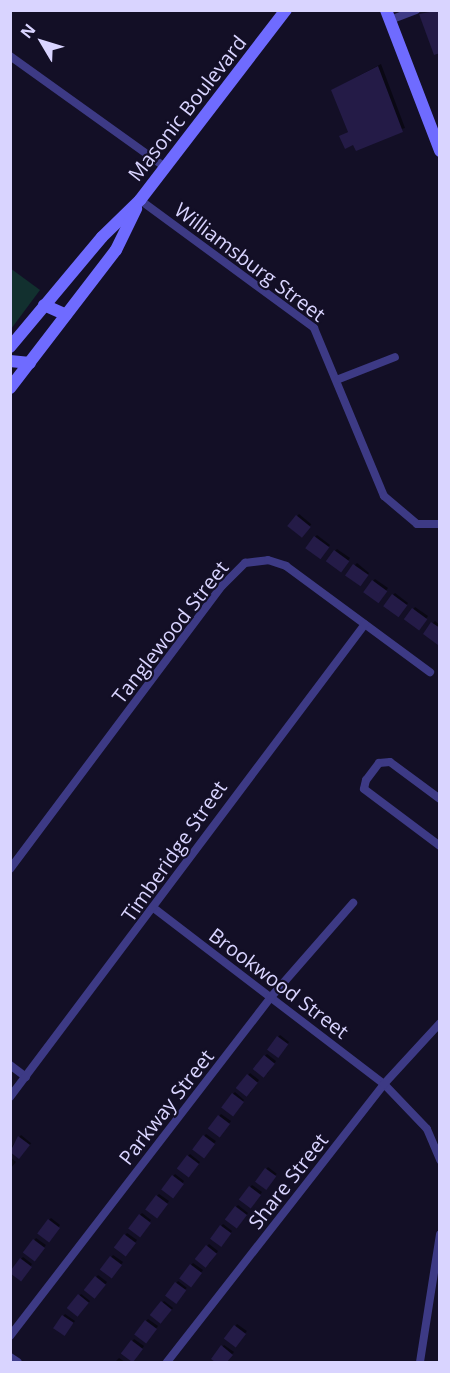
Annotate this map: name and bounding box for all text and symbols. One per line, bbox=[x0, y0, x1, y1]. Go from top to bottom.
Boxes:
north arrow bbox=[12, 12, 72, 72]
text: N bbox=[15, 19, 40, 43]
street label: Masonic Boulevard bbox=[123, 31, 251, 185]
street label: Williamsburg Street bbox=[170, 198, 330, 326]
street label: Tanglewood Street bbox=[107, 556, 233, 708]
street label: Timberidge Street bbox=[116, 776, 232, 926]
street label: Brookwood Street bbox=[204, 923, 354, 1043]
street label: Parkway Street bbox=[114, 1045, 218, 1169]
street label: Share Street bbox=[243, 1128, 333, 1234]

